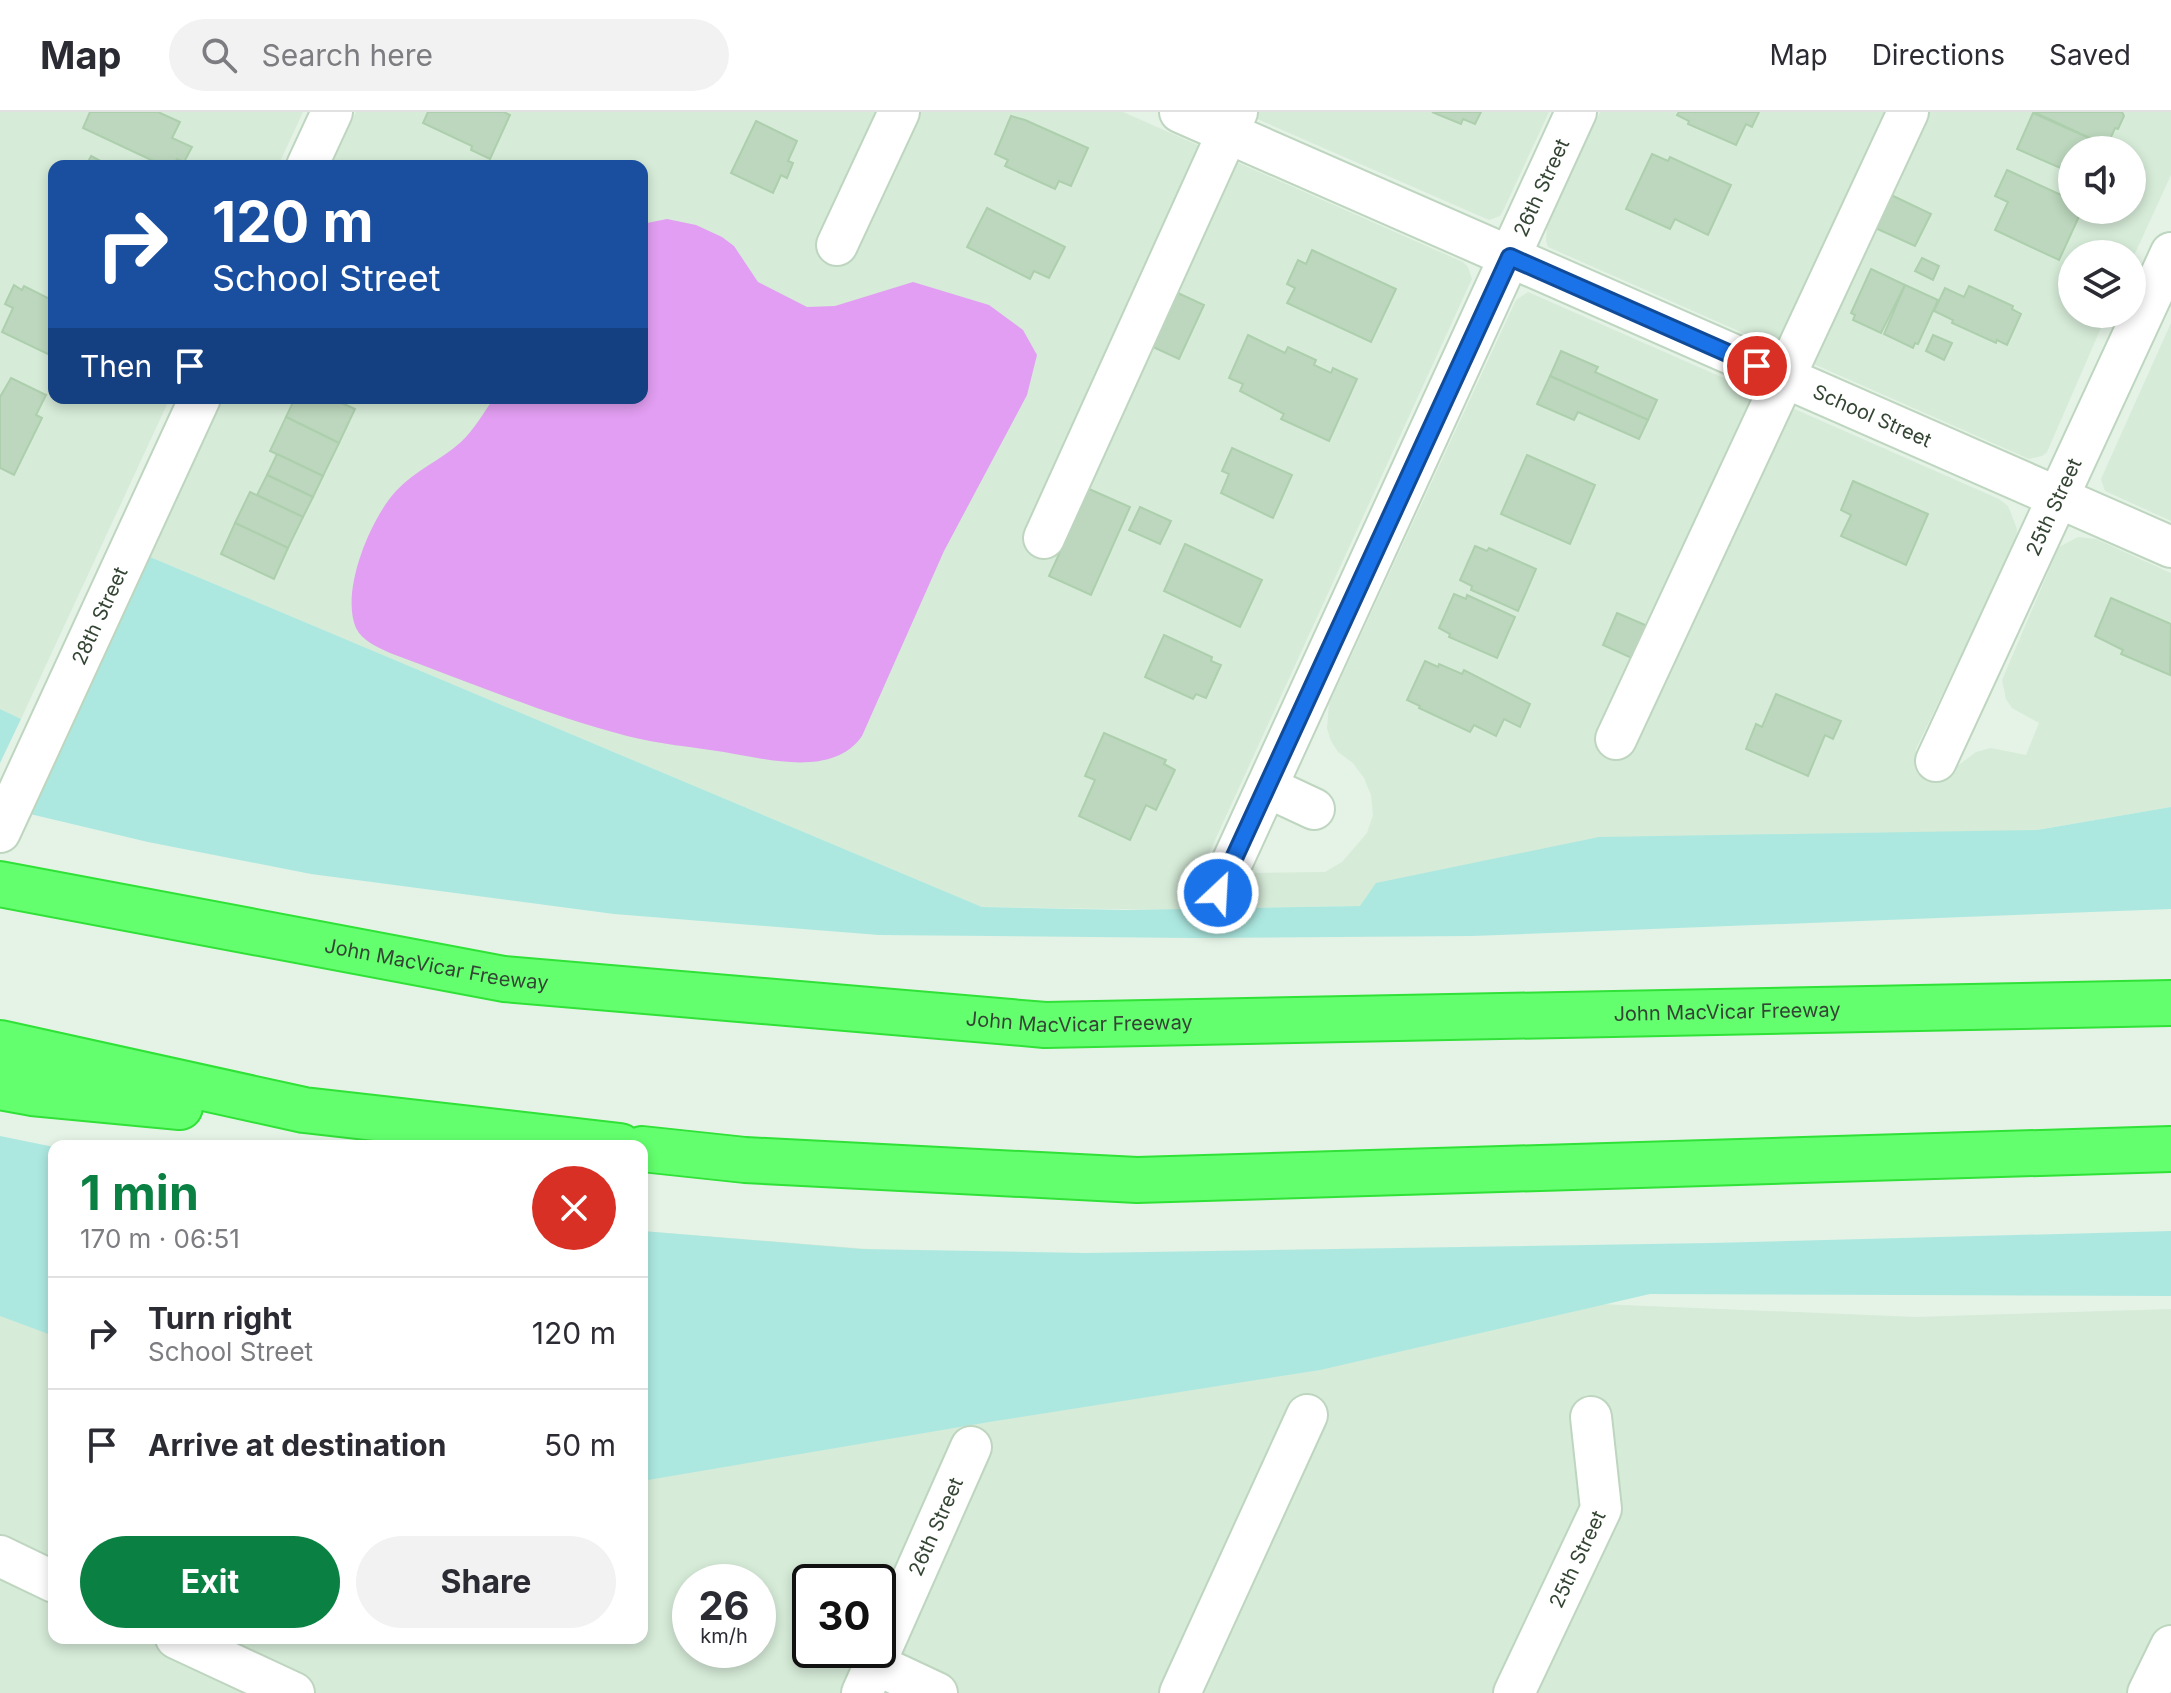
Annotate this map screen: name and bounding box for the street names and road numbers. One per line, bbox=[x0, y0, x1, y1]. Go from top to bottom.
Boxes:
street label: 26th Street bbox=[1509, 134, 1574, 240]
street label: School Street bbox=[1809, 379, 1936, 453]
street label: 25th Street bbox=[2021, 454, 2087, 559]
street label: 28th Street bbox=[67, 563, 133, 669]
street label: John MacVicar Freeway bbox=[323, 933, 550, 995]
street label: John MacVicar Freeway bbox=[1613, 997, 1841, 1026]
street label: John MacVicar Freeway bbox=[965, 1006, 1193, 1037]
street label: 26th Street bbox=[903, 1473, 968, 1580]
street label: 25th Street bbox=[1544, 1506, 1611, 1612]

